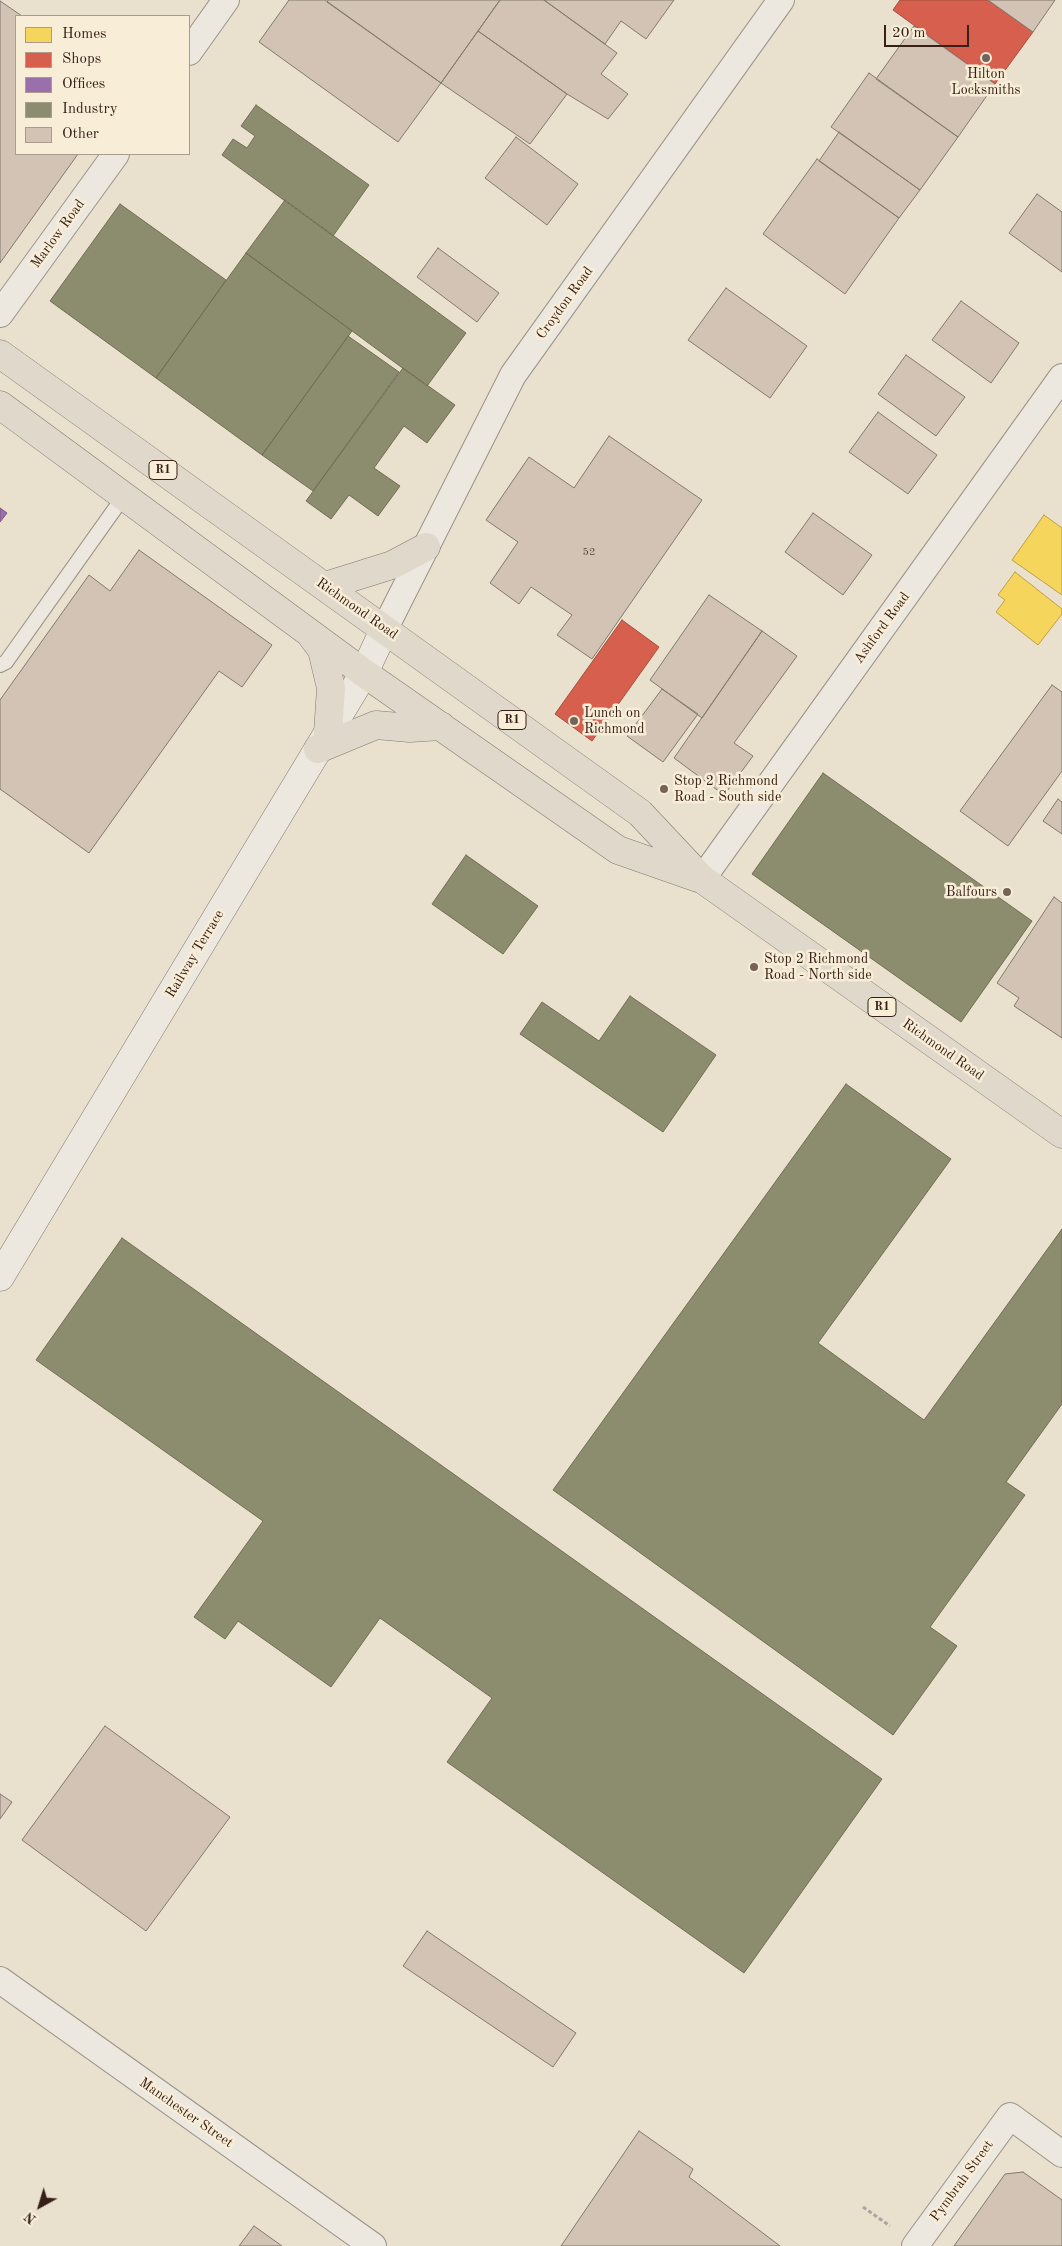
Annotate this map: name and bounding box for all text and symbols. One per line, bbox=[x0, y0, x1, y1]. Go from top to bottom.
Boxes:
legend bbox=[15, 15, 190, 155]
scale bar bbox=[887, 15, 972, 47]
text: 20 m bbox=[892, 26, 926, 41]
text: Homes bbox=[62, 27, 107, 42]
text: Shops bbox=[62, 52, 101, 67]
marker: Hilton Locksmiths bbox=[980, 52, 992, 64]
place label: Hilton Locksmiths bbox=[951, 66, 1021, 98]
text: Offices bbox=[62, 77, 105, 92]
text: Industry bbox=[62, 102, 118, 117]
text: Other bbox=[62, 127, 99, 142]
street label: Marlow Road bbox=[27, 196, 89, 272]
street label: Croydon Road bbox=[533, 263, 597, 343]
road number: R1 bbox=[149, 460, 177, 480]
house number: 52 bbox=[583, 545, 595, 559]
street label: Richmond Road bbox=[313, 575, 401, 643]
street label: Ashford Road bbox=[850, 589, 914, 667]
place label: Lunch on Richmond bbox=[584, 705, 644, 738]
road number: R1 bbox=[498, 710, 526, 730]
marker: Lunch on Richmond bbox=[568, 715, 580, 727]
place label: Stop 2 Richmond Road - South side bbox=[674, 773, 781, 806]
marker: Stop 2 Richmond Road - South side bbox=[658, 783, 670, 795]
place label: Balfours bbox=[946, 884, 997, 900]
marker: Balfours bbox=[1001, 886, 1013, 898]
street label: Railway Terrace bbox=[162, 907, 228, 1001]
place label: Stop 2 Richmond Road - North side bbox=[764, 951, 872, 984]
marker: Stop 2 Richmond Road - North side bbox=[748, 961, 760, 973]
road number: R1 bbox=[868, 998, 896, 1016]
street label: Richmond Road bbox=[899, 1016, 987, 1084]
street label: Manchester Street bbox=[136, 2074, 236, 2152]
street label: Pymbrah Street bbox=[927, 2137, 997, 2225]
north arrow bbox=[15, 2181, 65, 2231]
text: N bbox=[22, 2209, 39, 2226]

